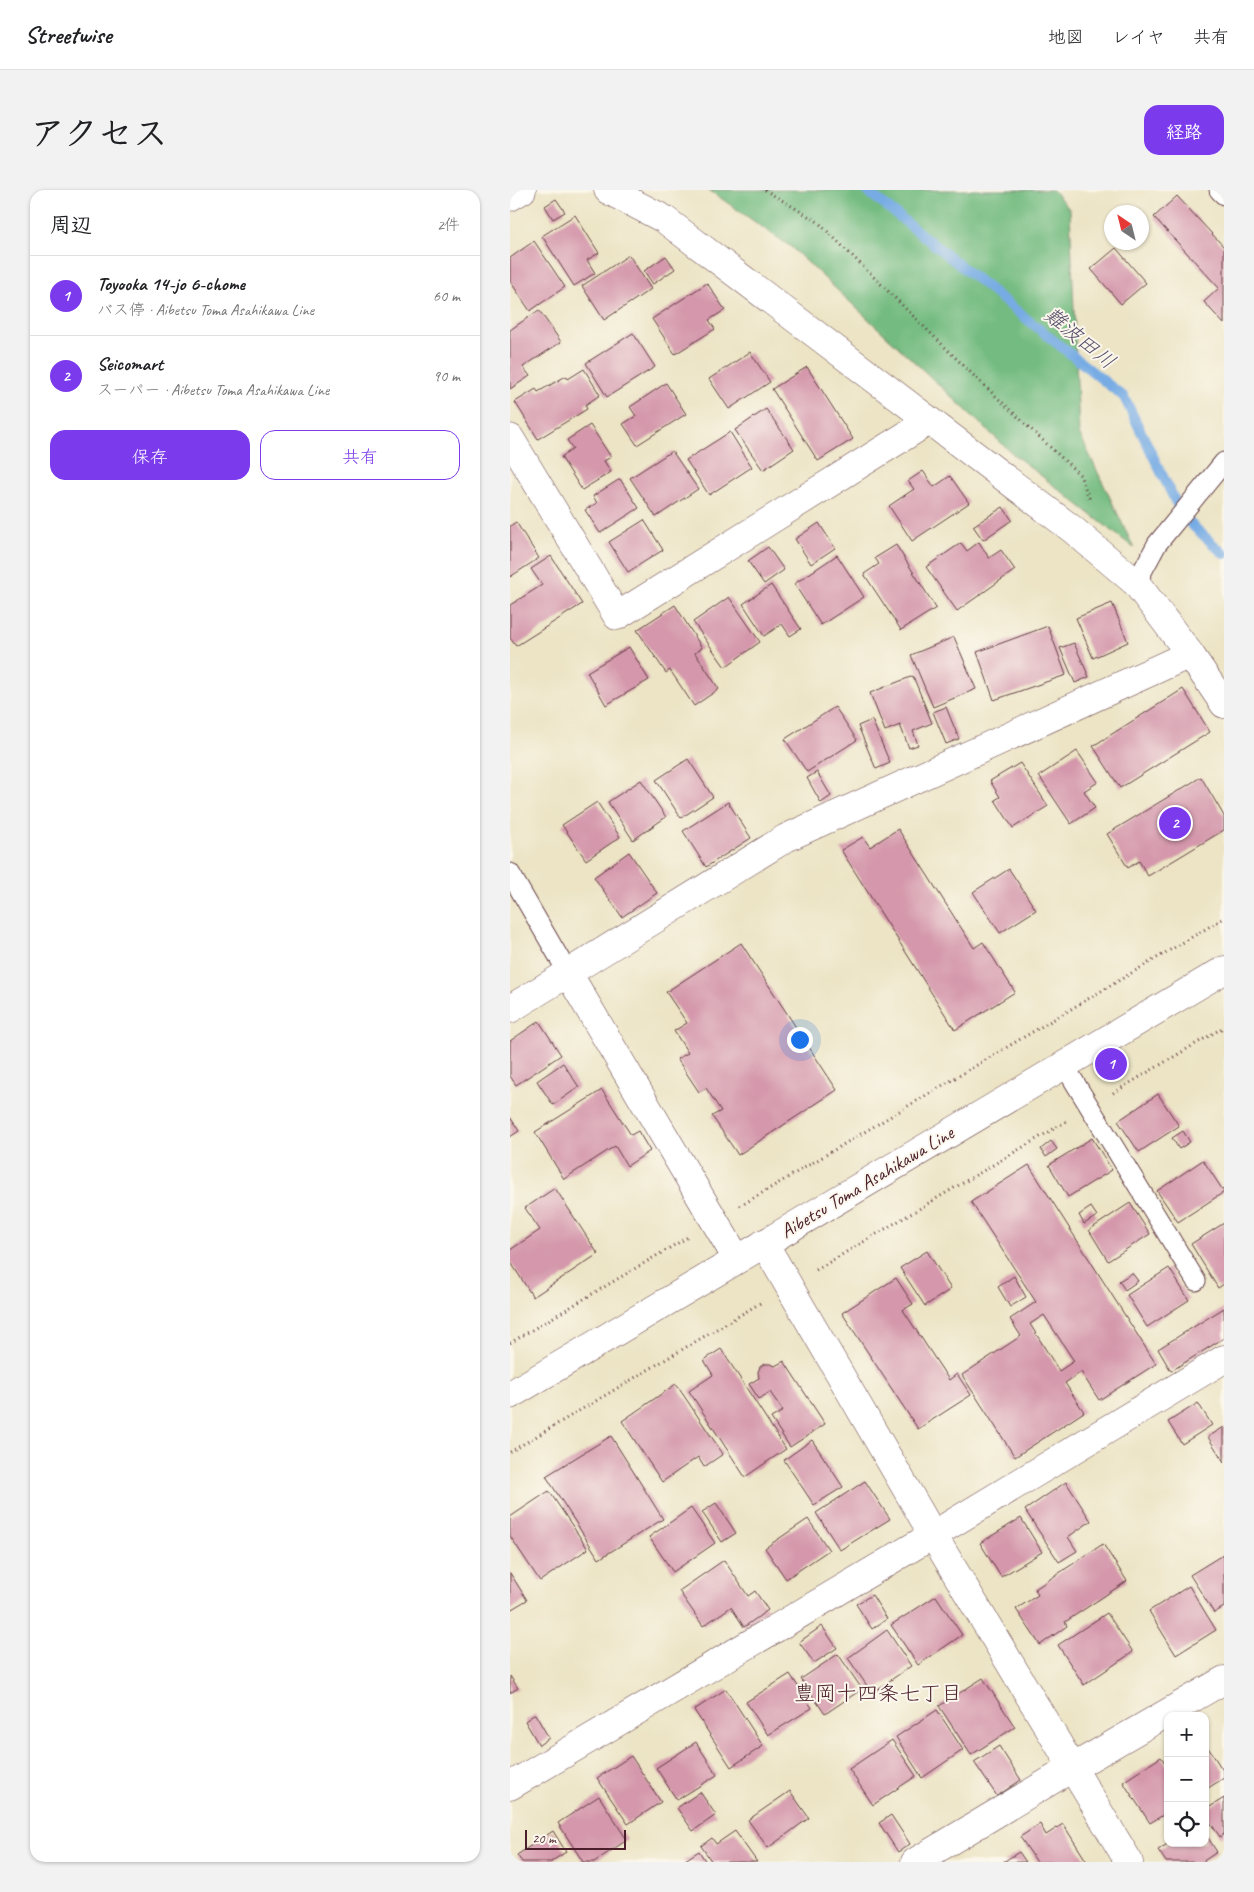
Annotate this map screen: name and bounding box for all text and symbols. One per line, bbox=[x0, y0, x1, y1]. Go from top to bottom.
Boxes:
text: Streetwise bbox=[25, 20, 111, 50]
text: 地図 bbox=[1048, 26, 1084, 48]
text: レイヤ bbox=[1112, 26, 1165, 48]
text: 共有 bbox=[1193, 26, 1229, 48]
button: 経路 bbox=[1144, 105, 1224, 155]
text: アクセス bbox=[30, 111, 168, 156]
north arrow bbox=[1104, 205, 1149, 250]
text: 周辺 bbox=[50, 212, 92, 238]
text: 2件 bbox=[437, 215, 460, 235]
text: Toyooka 14-jo 6-chome bbox=[97, 272, 245, 296]
text: 1 bbox=[62, 286, 70, 306]
text: 60 m bbox=[433, 286, 460, 306]
text: バス停 · Aibetsu Toma Asahikawa Line bbox=[97, 300, 314, 320]
water label: 難波田川 bbox=[1039, 301, 1121, 375]
text: Seicomart bbox=[97, 352, 163, 376]
text: 2 bbox=[62, 366, 70, 386]
text: 90 m bbox=[433, 366, 460, 386]
text: スーパー · Aibetsu Toma Asahikawa Line bbox=[97, 380, 329, 400]
button: 保存 bbox=[50, 430, 250, 480]
button: 共有 bbox=[260, 430, 460, 480]
pin: 2 bbox=[1159, 804, 1191, 842]
your location bbox=[787, 1027, 813, 1053]
pin: 1 bbox=[1095, 1045, 1127, 1083]
street label: Aibetsu Toma Asahikawa Line bbox=[776, 1120, 959, 1244]
district label: 豊岡十四条七丁目 bbox=[794, 1680, 962, 1706]
map controls bbox=[1164, 1712, 1209, 1847]
button: + bbox=[1164, 1712, 1209, 1757]
button: − bbox=[1164, 1757, 1209, 1802]
button: locate bbox=[1164, 1802, 1209, 1847]
scale bar bbox=[525, 1827, 626, 1850]
text: 20 m bbox=[532, 1830, 556, 1847]

